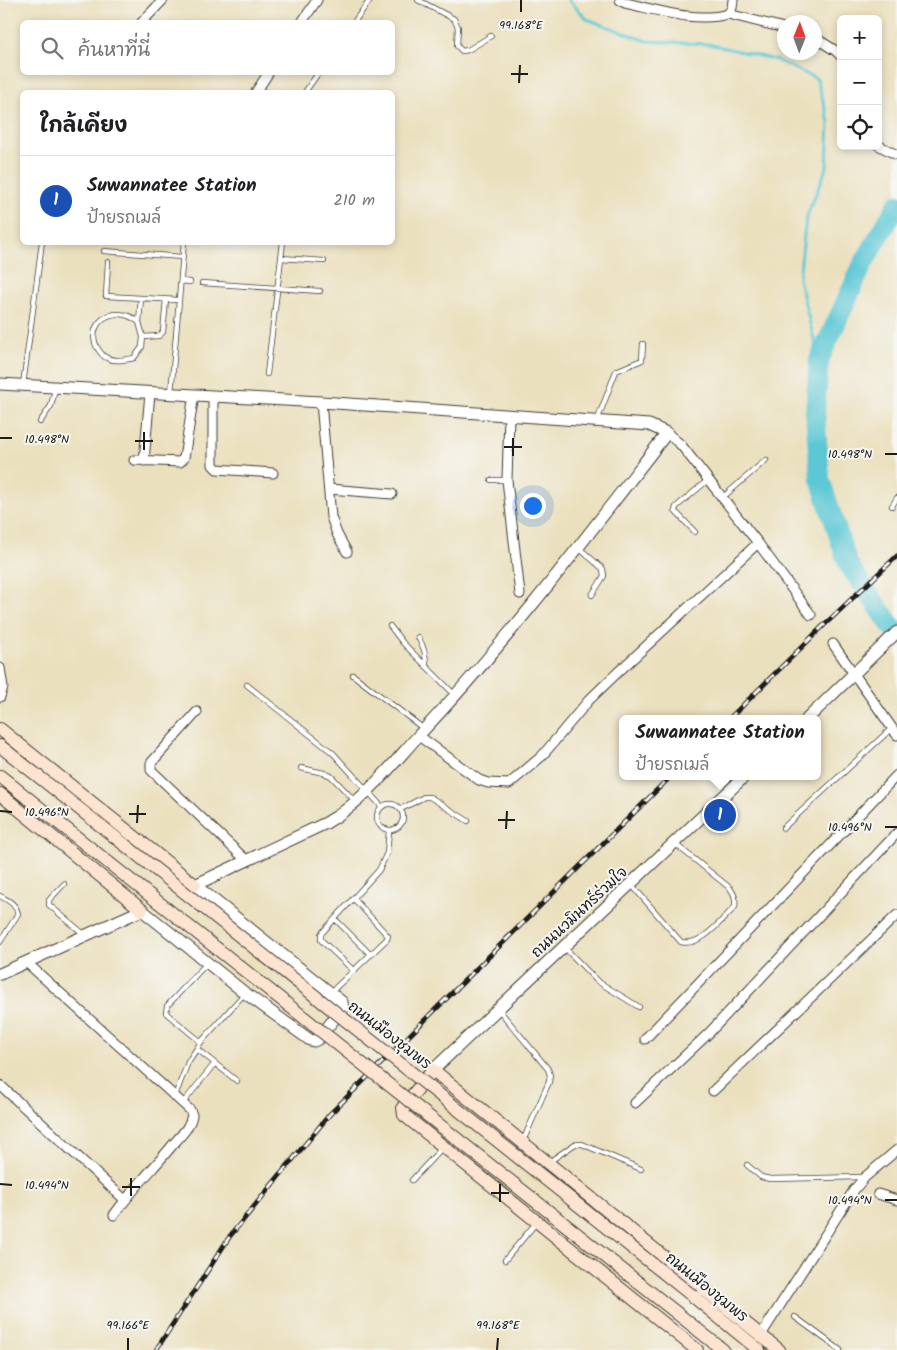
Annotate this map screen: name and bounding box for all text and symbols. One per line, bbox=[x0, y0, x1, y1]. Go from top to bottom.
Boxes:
north arrow bbox=[777, 15, 822, 60]
map controls bbox=[837, 15, 882, 150]
button: + bbox=[837, 15, 882, 60]
text: 99.168°E bbox=[499, 16, 544, 35]
search box bbox=[20, 20, 395, 75]
icon: search bbox=[38, 34, 66, 62]
text: ค้นหาที่นี่ bbox=[78, 36, 150, 66]
button: − bbox=[837, 60, 882, 105]
button: locate bbox=[837, 105, 882, 150]
text: ใกล้เคียง bbox=[40, 110, 127, 143]
text: Suwannatee Station bbox=[87, 171, 257, 201]
text: 1 bbox=[54, 188, 58, 213]
text: 210 m bbox=[334, 188, 375, 213]
text: ป้ายรถเมล์ bbox=[87, 206, 161, 231]
text: 10.498°N bbox=[25, 430, 69, 449]
text: 10.498°N bbox=[828, 445, 872, 464]
your location bbox=[520, 493, 546, 519]
popup bbox=[619, 715, 821, 780]
text: Suwannatee Station bbox=[635, 718, 805, 748]
text: ป้ายรถเมล์ bbox=[635, 753, 709, 778]
pin: 1 bbox=[704, 796, 736, 834]
text: 10.496°N bbox=[25, 803, 69, 822]
text: 10.496°N bbox=[828, 818, 872, 837]
street label: ถนนนวมินทร์ร่วมใจ bbox=[526, 861, 634, 964]
street label: ถนนเมืองชุมพร bbox=[342, 995, 437, 1076]
text: 10.494°N bbox=[25, 1176, 69, 1195]
text: 10.494°N bbox=[828, 1191, 872, 1210]
street label: ถนนเมืองชุมพร bbox=[660, 1247, 753, 1329]
text: 99.166°E bbox=[107, 1316, 150, 1335]
text: 99.168°E bbox=[476, 1316, 521, 1335]

